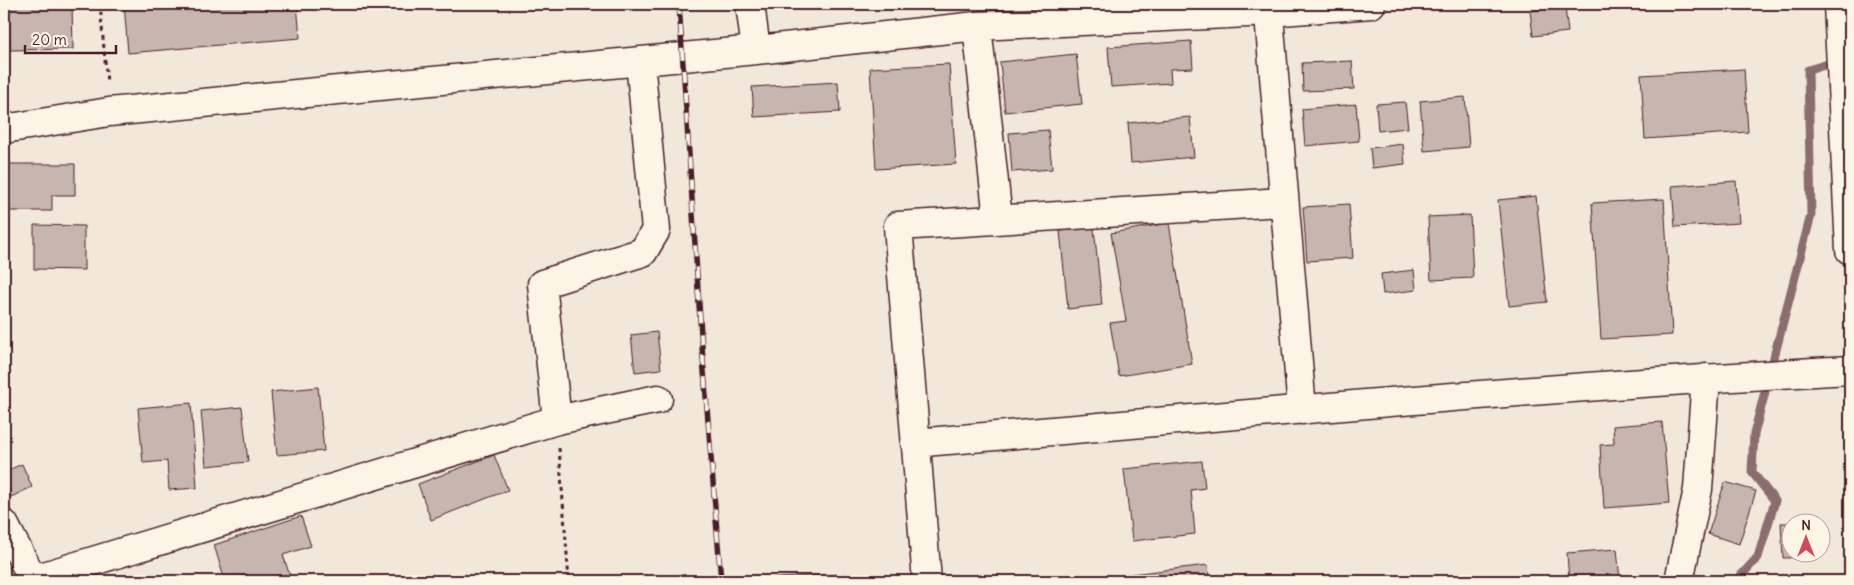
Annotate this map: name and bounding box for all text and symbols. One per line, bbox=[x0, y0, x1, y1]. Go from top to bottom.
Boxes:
scale bar bbox=[25, 22, 116, 54]
text: 20 m bbox=[32, 30, 67, 49]
north arrow bbox=[1782, 512, 1832, 562]
text: N bbox=[1801, 516, 1811, 534]

